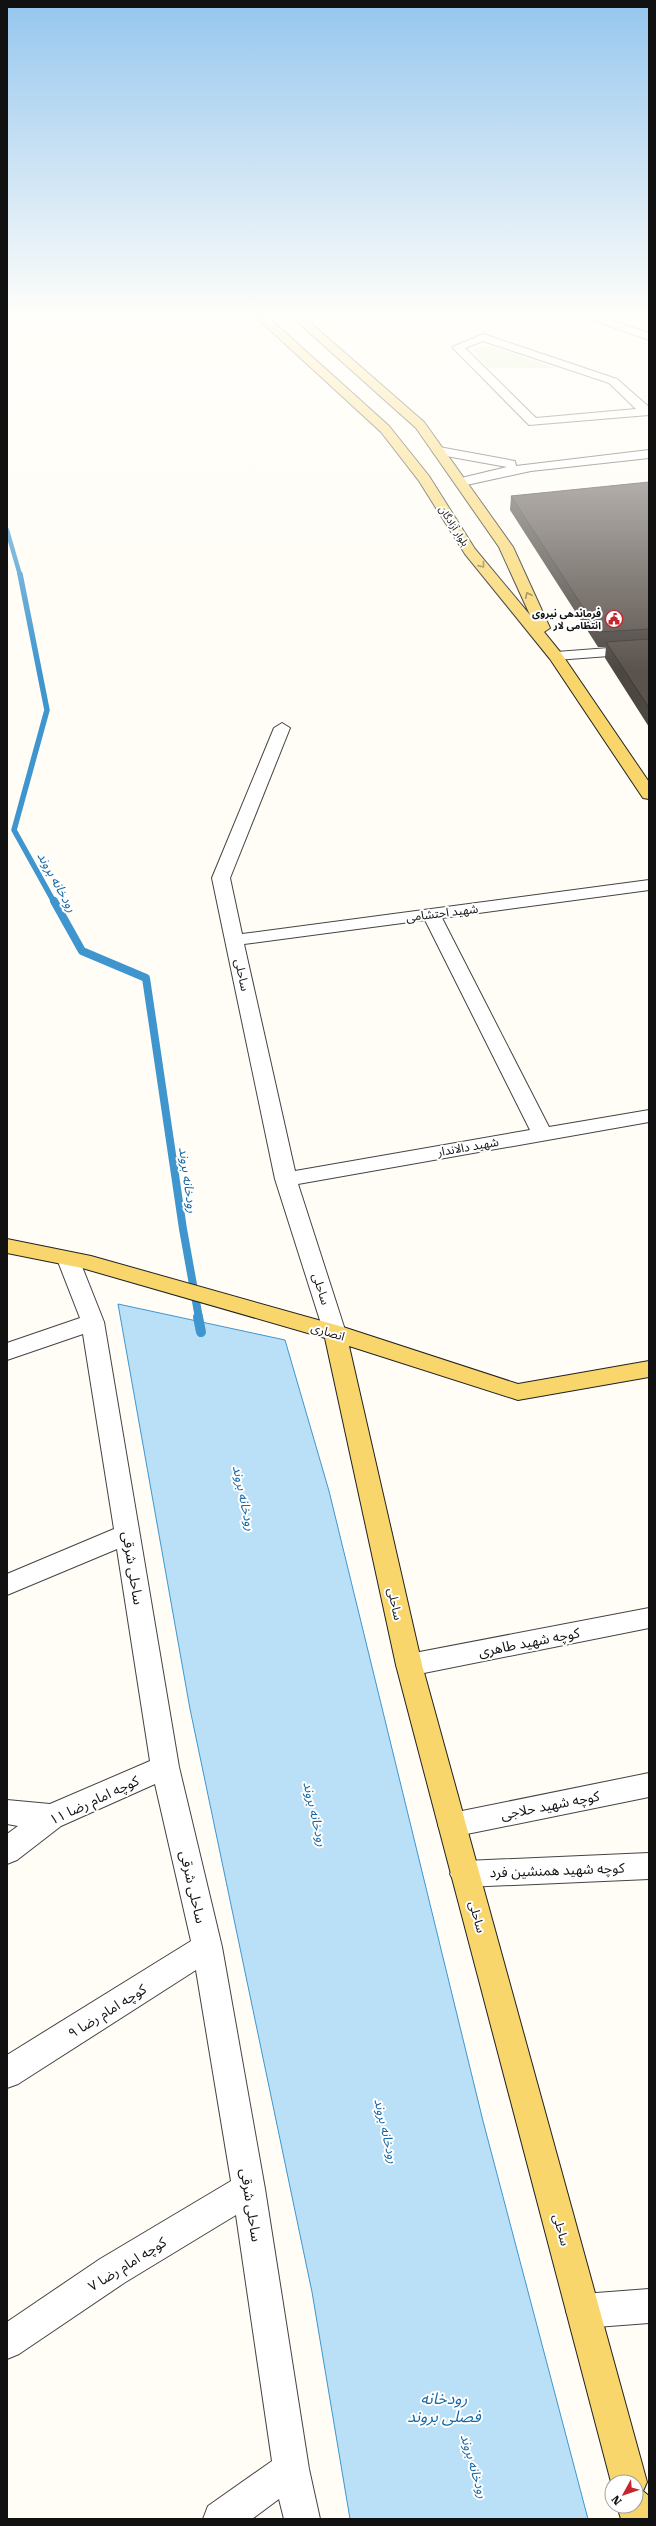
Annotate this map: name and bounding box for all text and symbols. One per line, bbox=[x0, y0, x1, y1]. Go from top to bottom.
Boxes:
street label: بلوار آزادگان bbox=[436, 504, 471, 549]
one-way arrow bbox=[478, 561, 485, 568]
one-way arrow bbox=[525, 592, 533, 600]
place label: فرماندهی نیروی انتظامی لار bbox=[532, 607, 601, 632]
public building icon: فرماندهی نیروی انتظامی لار bbox=[604, 609, 624, 629]
water label: رودخانه بروند bbox=[34, 849, 80, 915]
street label: شهید احتشامی bbox=[405, 902, 479, 924]
street label: ساحلی bbox=[232, 958, 252, 992]
street label: شهید دالاندار bbox=[435, 1135, 500, 1159]
water label: رودخانه بروند bbox=[175, 1146, 200, 1214]
street label: ساحلی bbox=[309, 1271, 333, 1307]
street label: انصاری bbox=[309, 1320, 347, 1344]
water label: رودخانه بروند bbox=[229, 1464, 258, 1532]
street label: ساحلی شرقی bbox=[118, 1530, 147, 1606]
street label: ساحلی bbox=[385, 1587, 405, 1621]
street label: کوچه شهید طاهری bbox=[477, 1624, 582, 1662]
street label: کوچه امام رضا ۱۱ bbox=[47, 1772, 143, 1830]
water label: رودخانه بروند bbox=[299, 1780, 330, 1848]
street label: کوچه شهید حلاجی bbox=[499, 1788, 601, 1824]
street label: ساحلی شرقی bbox=[176, 1849, 209, 1925]
street label: کوچه شهید همنشین فرد bbox=[489, 1860, 625, 1882]
street label: ساحلی bbox=[466, 1900, 488, 1934]
street label: کوچه امام رضا ۹ bbox=[65, 1981, 151, 2044]
water label: رودخانه بروند bbox=[370, 2097, 401, 2165]
street label: ساحلی شرقی bbox=[236, 2167, 265, 2243]
street label: ساحلی bbox=[550, 2213, 572, 2247]
street label: کوچه امام رضا ۷ bbox=[85, 2234, 171, 2297]
water label: رودخانه فصلی بروند bbox=[407, 2389, 482, 2426]
water label: رودخانه بروند bbox=[457, 2432, 490, 2500]
north arrow bbox=[604, 2474, 644, 2514]
text: N bbox=[609, 2492, 624, 2508]

